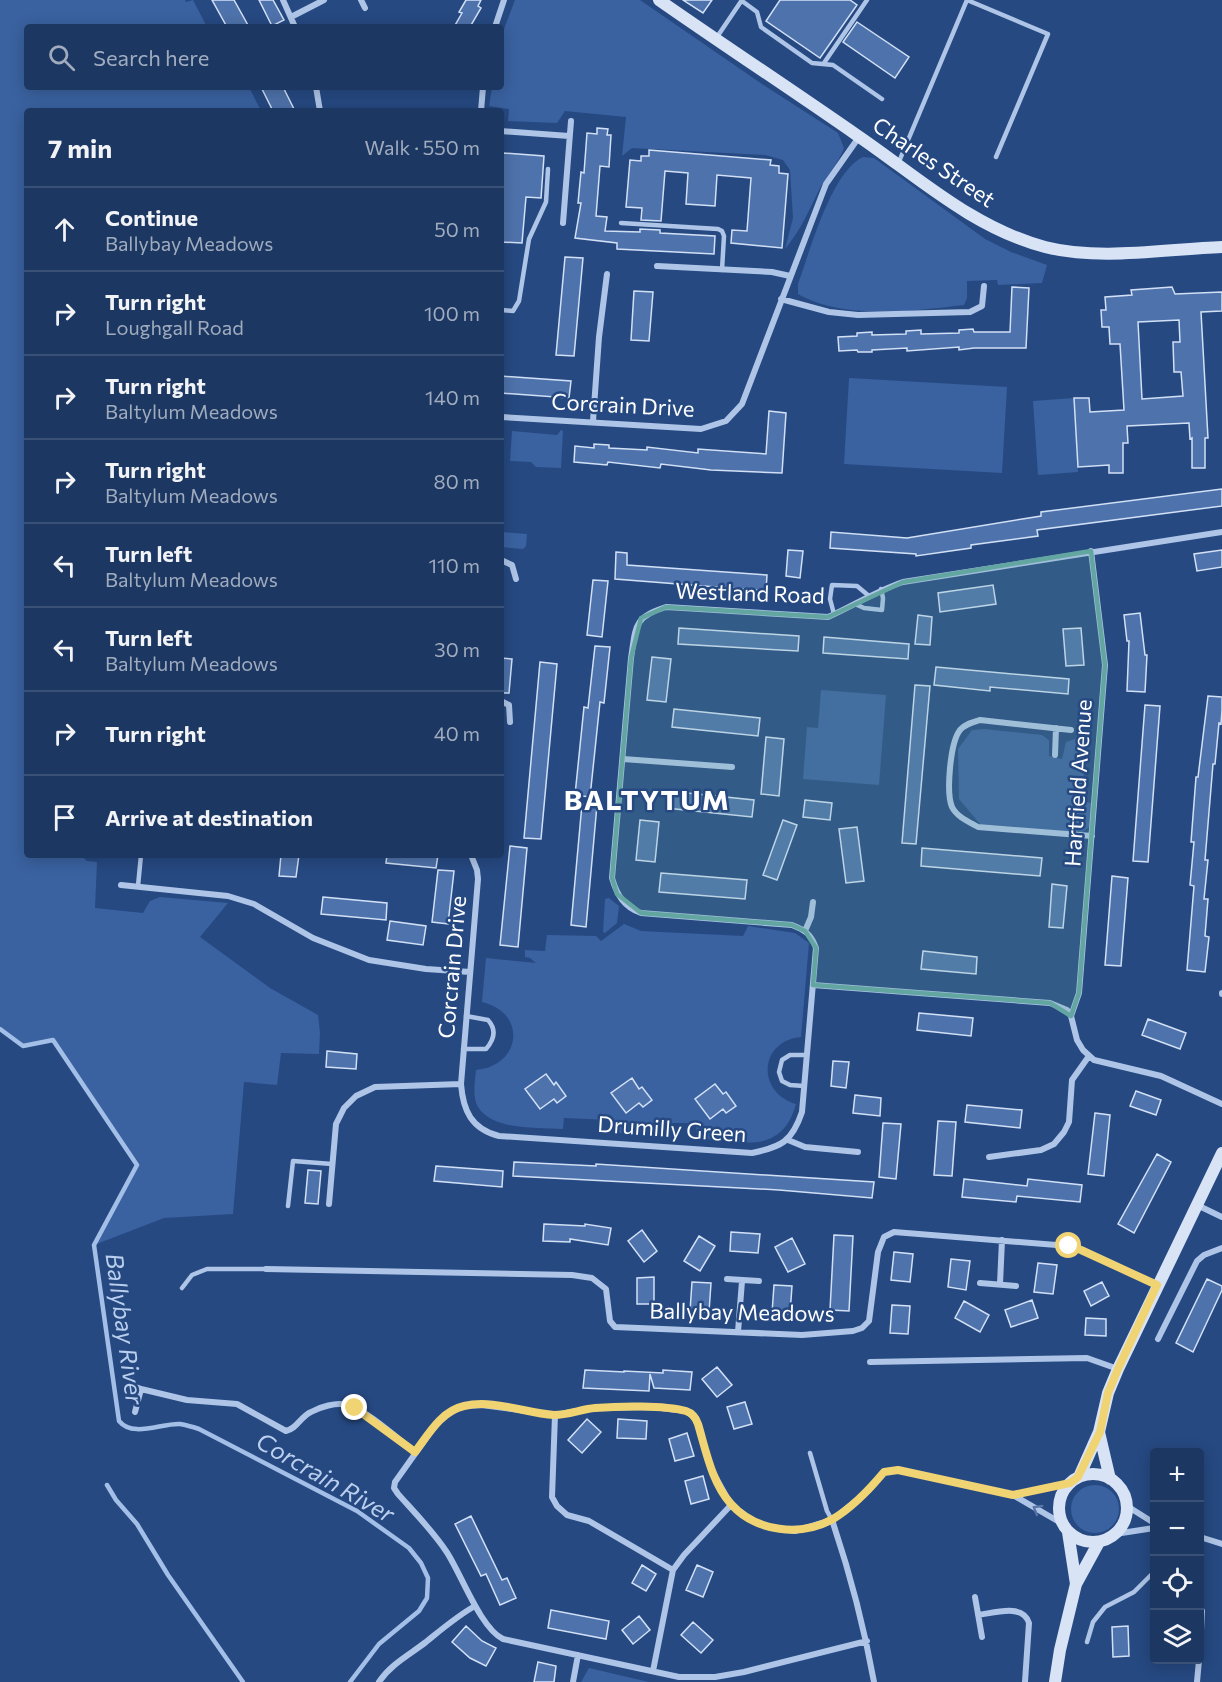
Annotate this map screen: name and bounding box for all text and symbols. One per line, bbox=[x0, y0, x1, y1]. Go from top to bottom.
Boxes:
search box bbox=[24, 24, 504, 90]
icon: search bbox=[45, 41, 78, 74]
text: Search here bbox=[93, 44, 209, 71]
street label: Charles Street bbox=[868, 111, 1001, 212]
text: 7 min bbox=[48, 132, 112, 163]
text: Walk · 550 m bbox=[365, 135, 480, 159]
text: Continue bbox=[105, 204, 198, 231]
icon: ahead bbox=[48, 213, 81, 246]
text: 50 m bbox=[434, 217, 480, 241]
text: Ballybay Meadows bbox=[105, 231, 273, 255]
text: Turn right bbox=[105, 288, 206, 315]
icon: right bbox=[48, 297, 81, 330]
text: 100 m bbox=[424, 301, 480, 325]
text: Loughgall Road bbox=[105, 315, 244, 339]
text: Turn right bbox=[105, 372, 206, 399]
icon: right bbox=[48, 381, 81, 414]
text: 140 m bbox=[425, 385, 480, 409]
street label: Corcrain Drive bbox=[551, 387, 695, 422]
text: Baltylum Meadows bbox=[105, 399, 278, 423]
text: Turn right bbox=[105, 456, 206, 483]
icon: right bbox=[48, 465, 81, 498]
text: 80 m bbox=[434, 469, 480, 493]
text: Baltylum Meadows bbox=[105, 483, 278, 507]
text: Turn left bbox=[105, 540, 192, 567]
icon: left bbox=[48, 549, 81, 582]
text: 110 m bbox=[429, 553, 480, 577]
text: Baltylum Meadows bbox=[105, 567, 278, 591]
street label: Westland Road bbox=[675, 576, 825, 609]
text: Turn left bbox=[105, 624, 192, 651]
icon: left bbox=[48, 633, 81, 666]
text: 30 m bbox=[434, 637, 480, 661]
text: Baltylum Meadows bbox=[105, 651, 278, 675]
street label: Hartfield Avenue bbox=[1058, 698, 1097, 868]
icon: right bbox=[48, 717, 81, 750]
text: Turn right bbox=[105, 720, 206, 747]
text: 40 m bbox=[434, 721, 480, 745]
district label: BALTYTUM bbox=[564, 782, 730, 816]
icon: arrive bbox=[48, 801, 81, 834]
text: Arrive at destination bbox=[105, 804, 313, 831]
street label: Corcrain Drive bbox=[432, 894, 471, 1039]
street label: Drumilly Green bbox=[597, 1110, 747, 1147]
route start bbox=[1055, 1232, 1081, 1258]
water label: Ballybay River bbox=[101, 1251, 151, 1408]
street label: Ballybay Meadows bbox=[649, 1296, 835, 1327]
route end bbox=[341, 1394, 367, 1420]
water label: Corcrain River bbox=[251, 1425, 401, 1529]
map controls bbox=[1150, 1448, 1204, 1664]
button: + bbox=[1150, 1448, 1204, 1502]
button: − bbox=[1150, 1502, 1204, 1556]
one-way arrow bbox=[1033, 1505, 1043, 1516]
button: locate bbox=[1150, 1556, 1204, 1610]
button: layers bbox=[1150, 1610, 1204, 1664]

